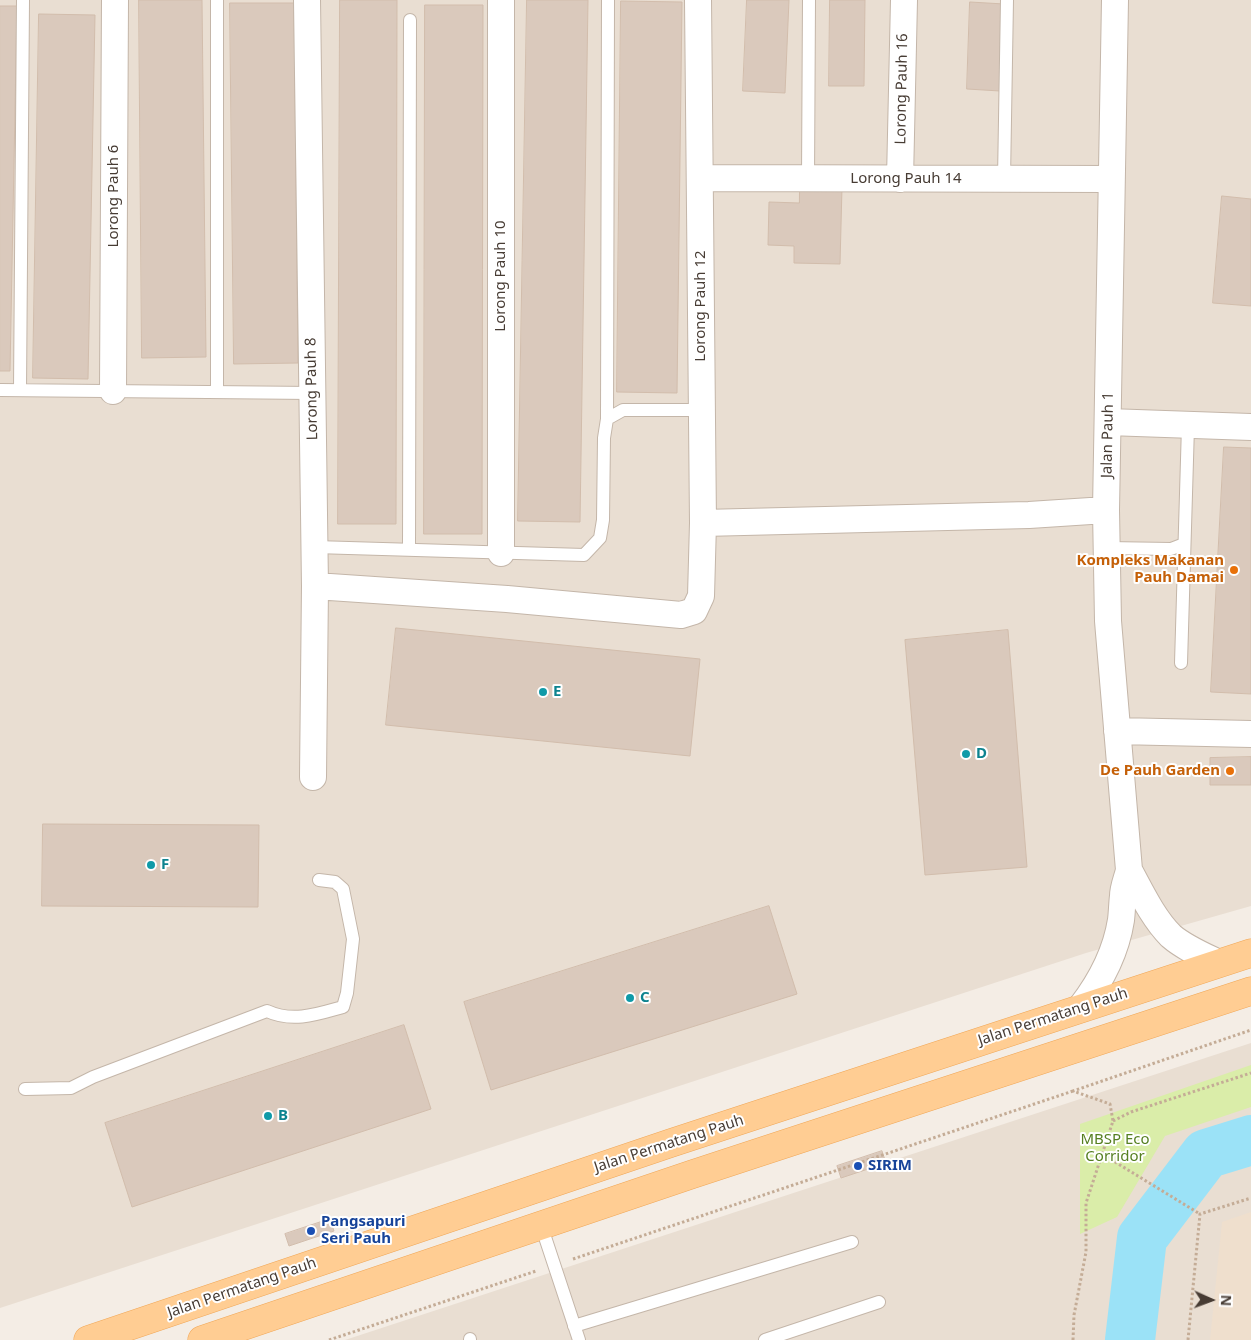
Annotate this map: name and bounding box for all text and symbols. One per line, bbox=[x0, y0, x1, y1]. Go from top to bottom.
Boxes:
street label: Lorong Pauh 16 bbox=[892, 33, 912, 145]
street label: Lorong Pauh 6 bbox=[105, 145, 123, 247]
street label: Lorong Pauh 14 bbox=[850, 170, 962, 188]
street label: Lorong Pauh 10 bbox=[492, 220, 510, 332]
street label: Lorong Pauh 12 bbox=[692, 250, 710, 362]
street label: Lorong Pauh 8 bbox=[302, 337, 322, 441]
street label: Jalan Pauh 1 bbox=[1098, 392, 1118, 478]
place label: Kompleks Makanan Pauh Damai bbox=[1077, 552, 1224, 587]
marker: Kompleks Makanan Pauh Damai bbox=[1228, 564, 1240, 576]
place label: E bbox=[553, 683, 561, 701]
marker: E bbox=[537, 686, 549, 698]
place label: D bbox=[976, 745, 987, 763]
marker: D bbox=[960, 748, 972, 760]
place label: De Pauh Garden bbox=[1100, 762, 1220, 780]
marker: De Pauh Garden bbox=[1224, 765, 1236, 777]
place label: F bbox=[161, 856, 169, 874]
marker: F bbox=[145, 859, 157, 871]
street label: Jalan Permatang Pauh bbox=[976, 984, 1130, 1050]
place label: C bbox=[640, 989, 650, 1007]
marker: C bbox=[624, 992, 636, 1004]
place label: B bbox=[278, 1107, 288, 1125]
marker: B bbox=[262, 1110, 274, 1122]
street label: Jalan Permatang Pauh bbox=[592, 1111, 746, 1177]
park label: MBSP Eco Corridor bbox=[1080, 1131, 1150, 1166]
place label: SIRIM bbox=[868, 1157, 912, 1175]
marker: SIRIM bbox=[852, 1160, 864, 1172]
place label: Pangsapuri Seri Pauh bbox=[321, 1213, 405, 1248]
marker: Pangsapuri Seri Pauh bbox=[305, 1225, 317, 1237]
street label: Jalan Permatang Pauh bbox=[165, 1254, 319, 1322]
north arrow bbox=[1186, 1275, 1236, 1325]
text: N bbox=[1217, 1295, 1236, 1307]

